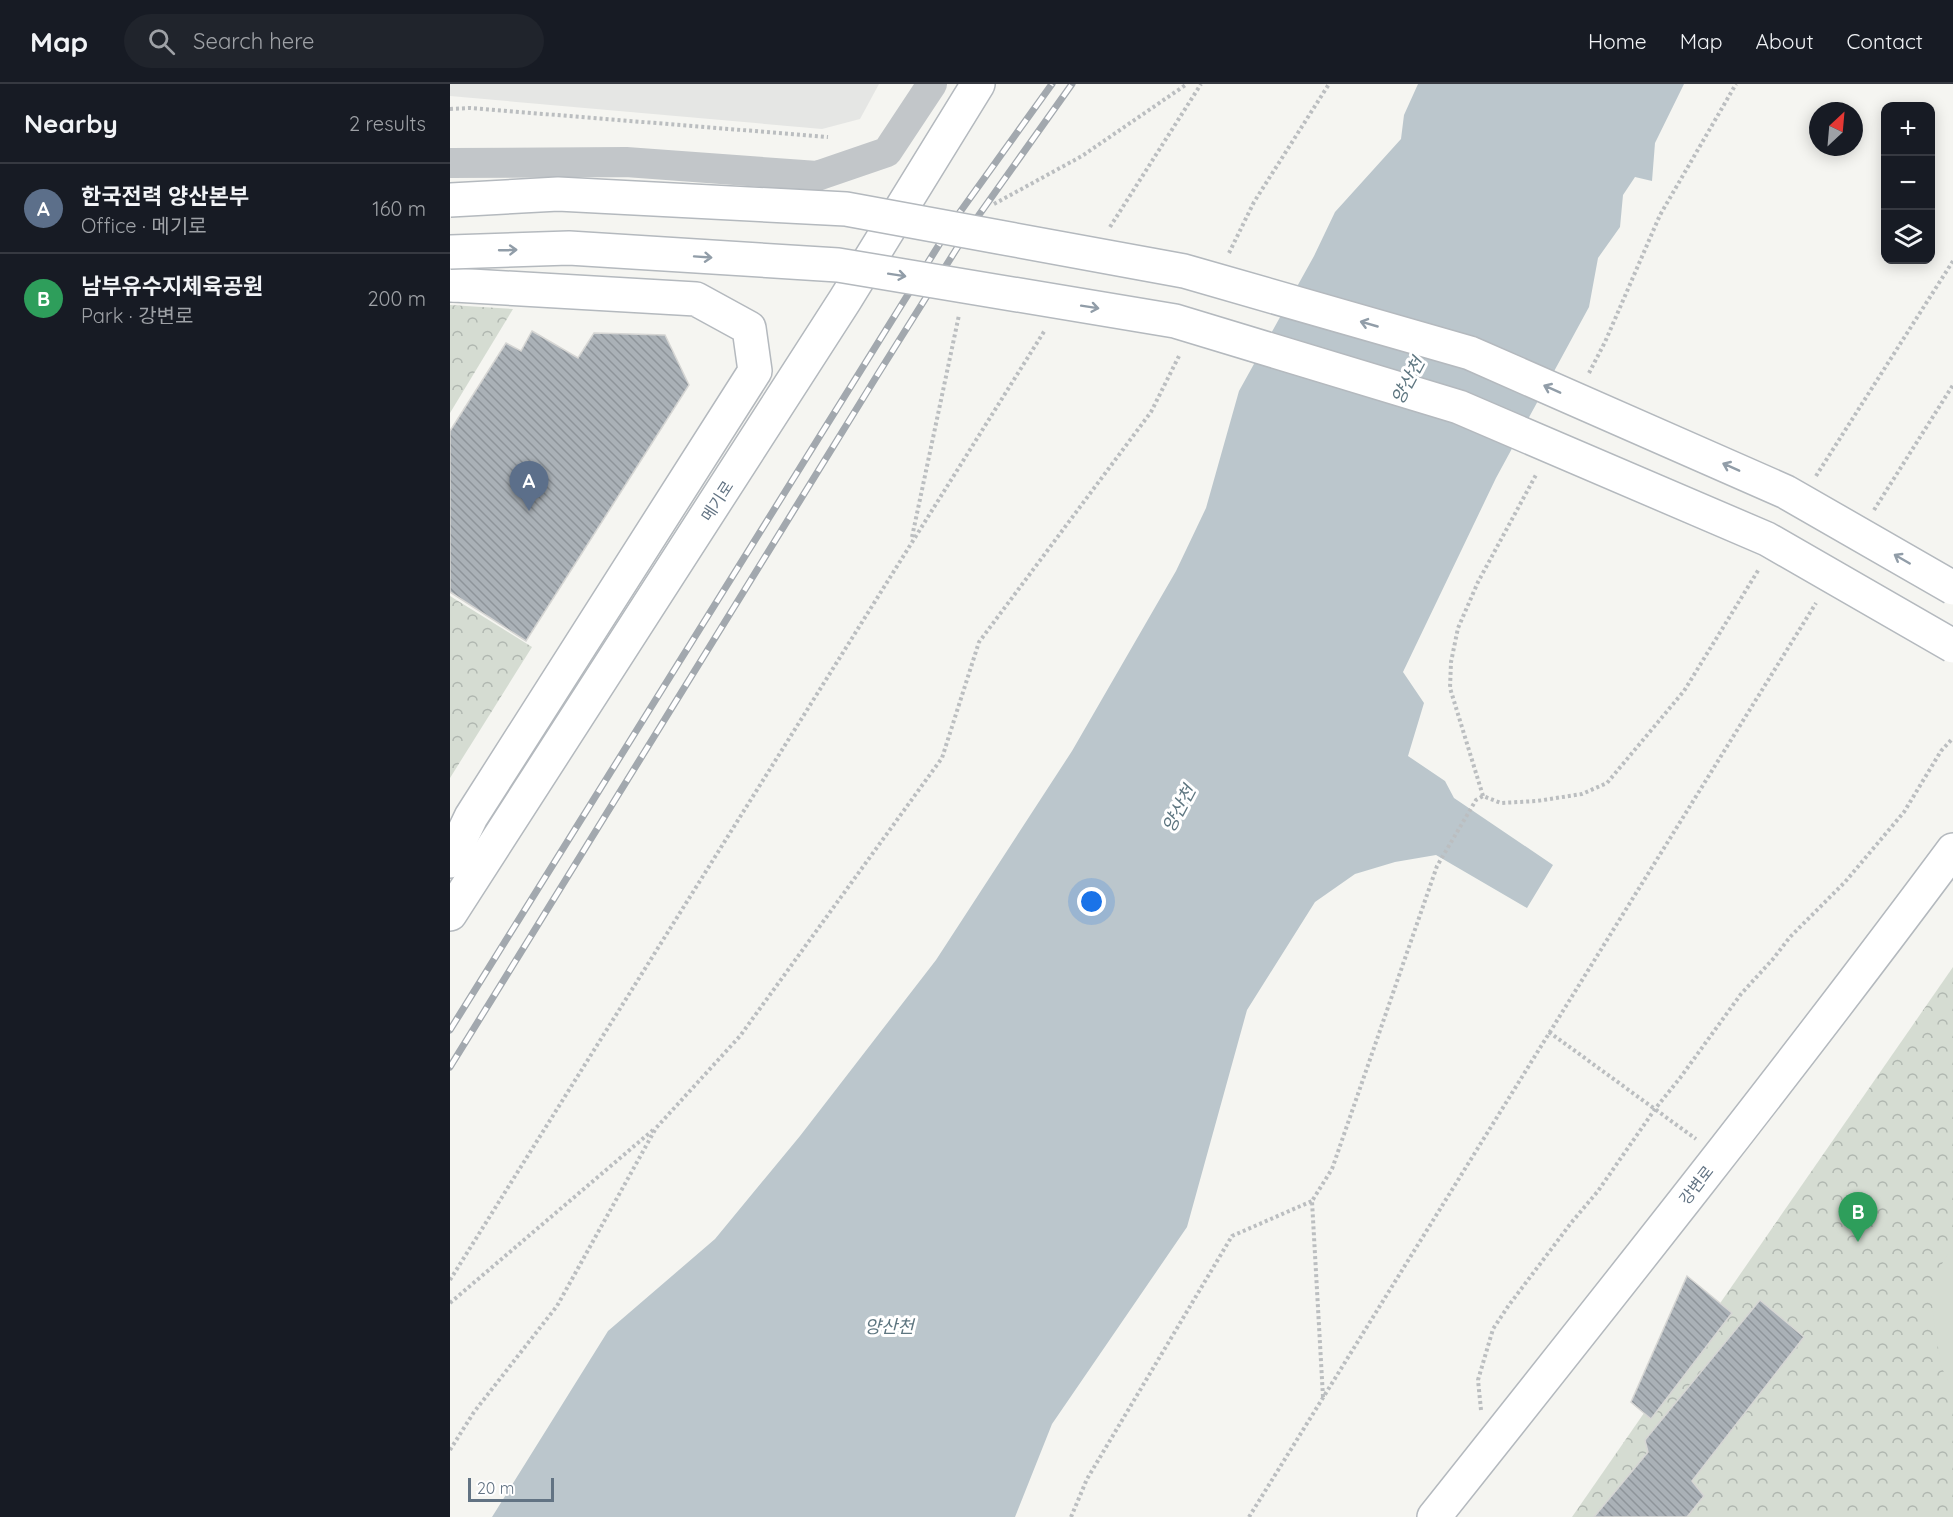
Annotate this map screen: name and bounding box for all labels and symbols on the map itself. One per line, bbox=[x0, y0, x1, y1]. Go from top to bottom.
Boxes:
north arrow bbox=[1809, 102, 1863, 156]
one-way arrow bbox=[498, 244, 518, 256]
one-way arrow bbox=[693, 251, 713, 262]
one-way arrow bbox=[887, 270, 906, 281]
one-way arrow bbox=[1079, 301, 1099, 312]
one-way arrow bbox=[1359, 318, 1378, 329]
water label: 양산천 bbox=[1386, 351, 1431, 408]
one-way arrow bbox=[1543, 383, 1562, 394]
one-way arrow bbox=[1722, 461, 1740, 473]
pin: A bbox=[510, 462, 548, 511]
street label: 메기로 bbox=[697, 477, 738, 525]
one-way arrow bbox=[1894, 553, 1911, 565]
water label: 양산천 bbox=[1157, 779, 1202, 836]
your location bbox=[1077, 887, 1106, 916]
street label: 강변로 bbox=[1675, 1161, 1718, 1209]
pin: B bbox=[1838, 1192, 1878, 1242]
water label: 양산천 bbox=[864, 1315, 916, 1338]
scale bar bbox=[468, 1475, 554, 1502]

